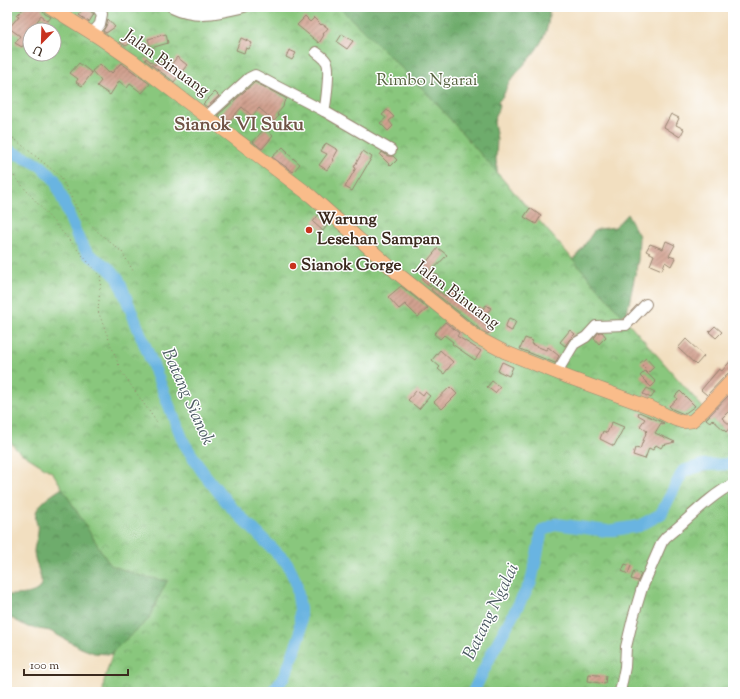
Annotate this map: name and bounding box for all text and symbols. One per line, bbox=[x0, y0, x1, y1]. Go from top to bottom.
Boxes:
north arrow bbox=[22, 22, 62, 62]
street label: Jalan Binuang bbox=[118, 24, 214, 103]
text: U bbox=[31, 41, 47, 60]
park label: Rimbo Ngarai bbox=[376, 69, 478, 93]
district label: Sianok VI Suku bbox=[174, 112, 304, 139]
place label: Warung Lesehan Sampan bbox=[317, 208, 441, 252]
marker: Warung Lesehan Sampan bbox=[304, 225, 314, 235]
place label: Sianok Gorge bbox=[301, 254, 402, 278]
street label: Jalan Binuang bbox=[409, 256, 504, 336]
marker: Sianok Gorge bbox=[288, 261, 298, 271]
water label: Batang Sianok bbox=[154, 344, 220, 450]
water label: Batang Ngalai bbox=[457, 560, 527, 664]
scale bar bbox=[24, 651, 128, 677]
text: 100 m bbox=[30, 657, 59, 675]

